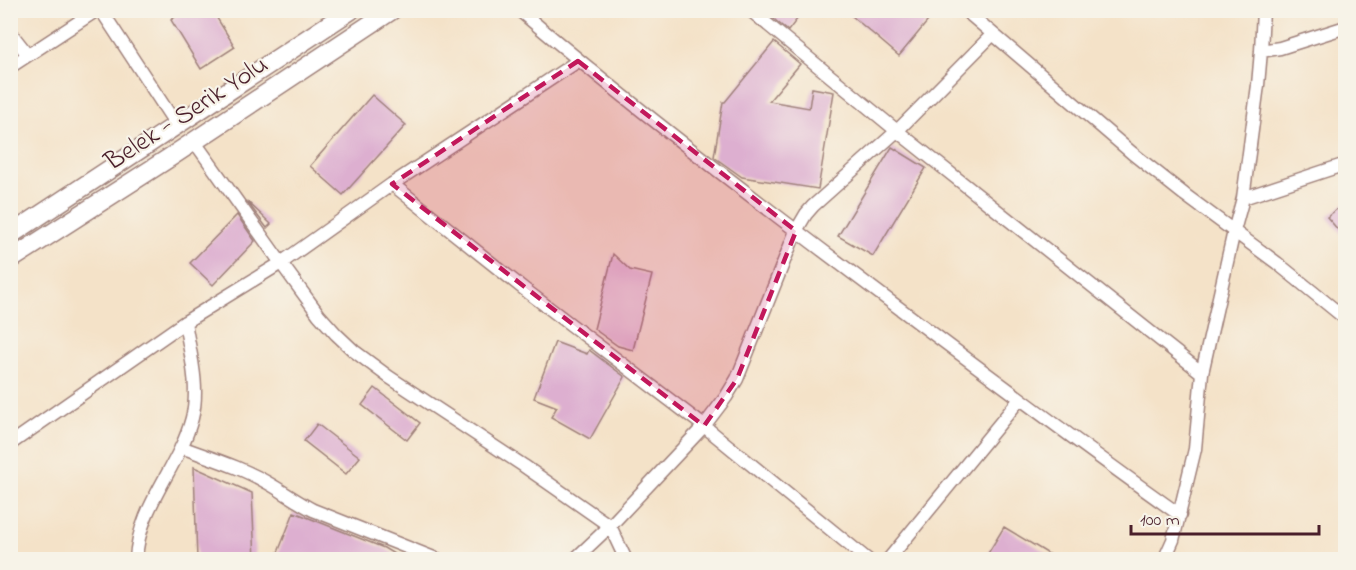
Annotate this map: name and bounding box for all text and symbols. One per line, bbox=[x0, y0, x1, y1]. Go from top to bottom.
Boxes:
street label: Belek - Serik Yolu bbox=[97, 46, 277, 182]
scale bar bbox=[1131, 498, 1318, 536]
text: 100 m bbox=[1140, 508, 1180, 534]

